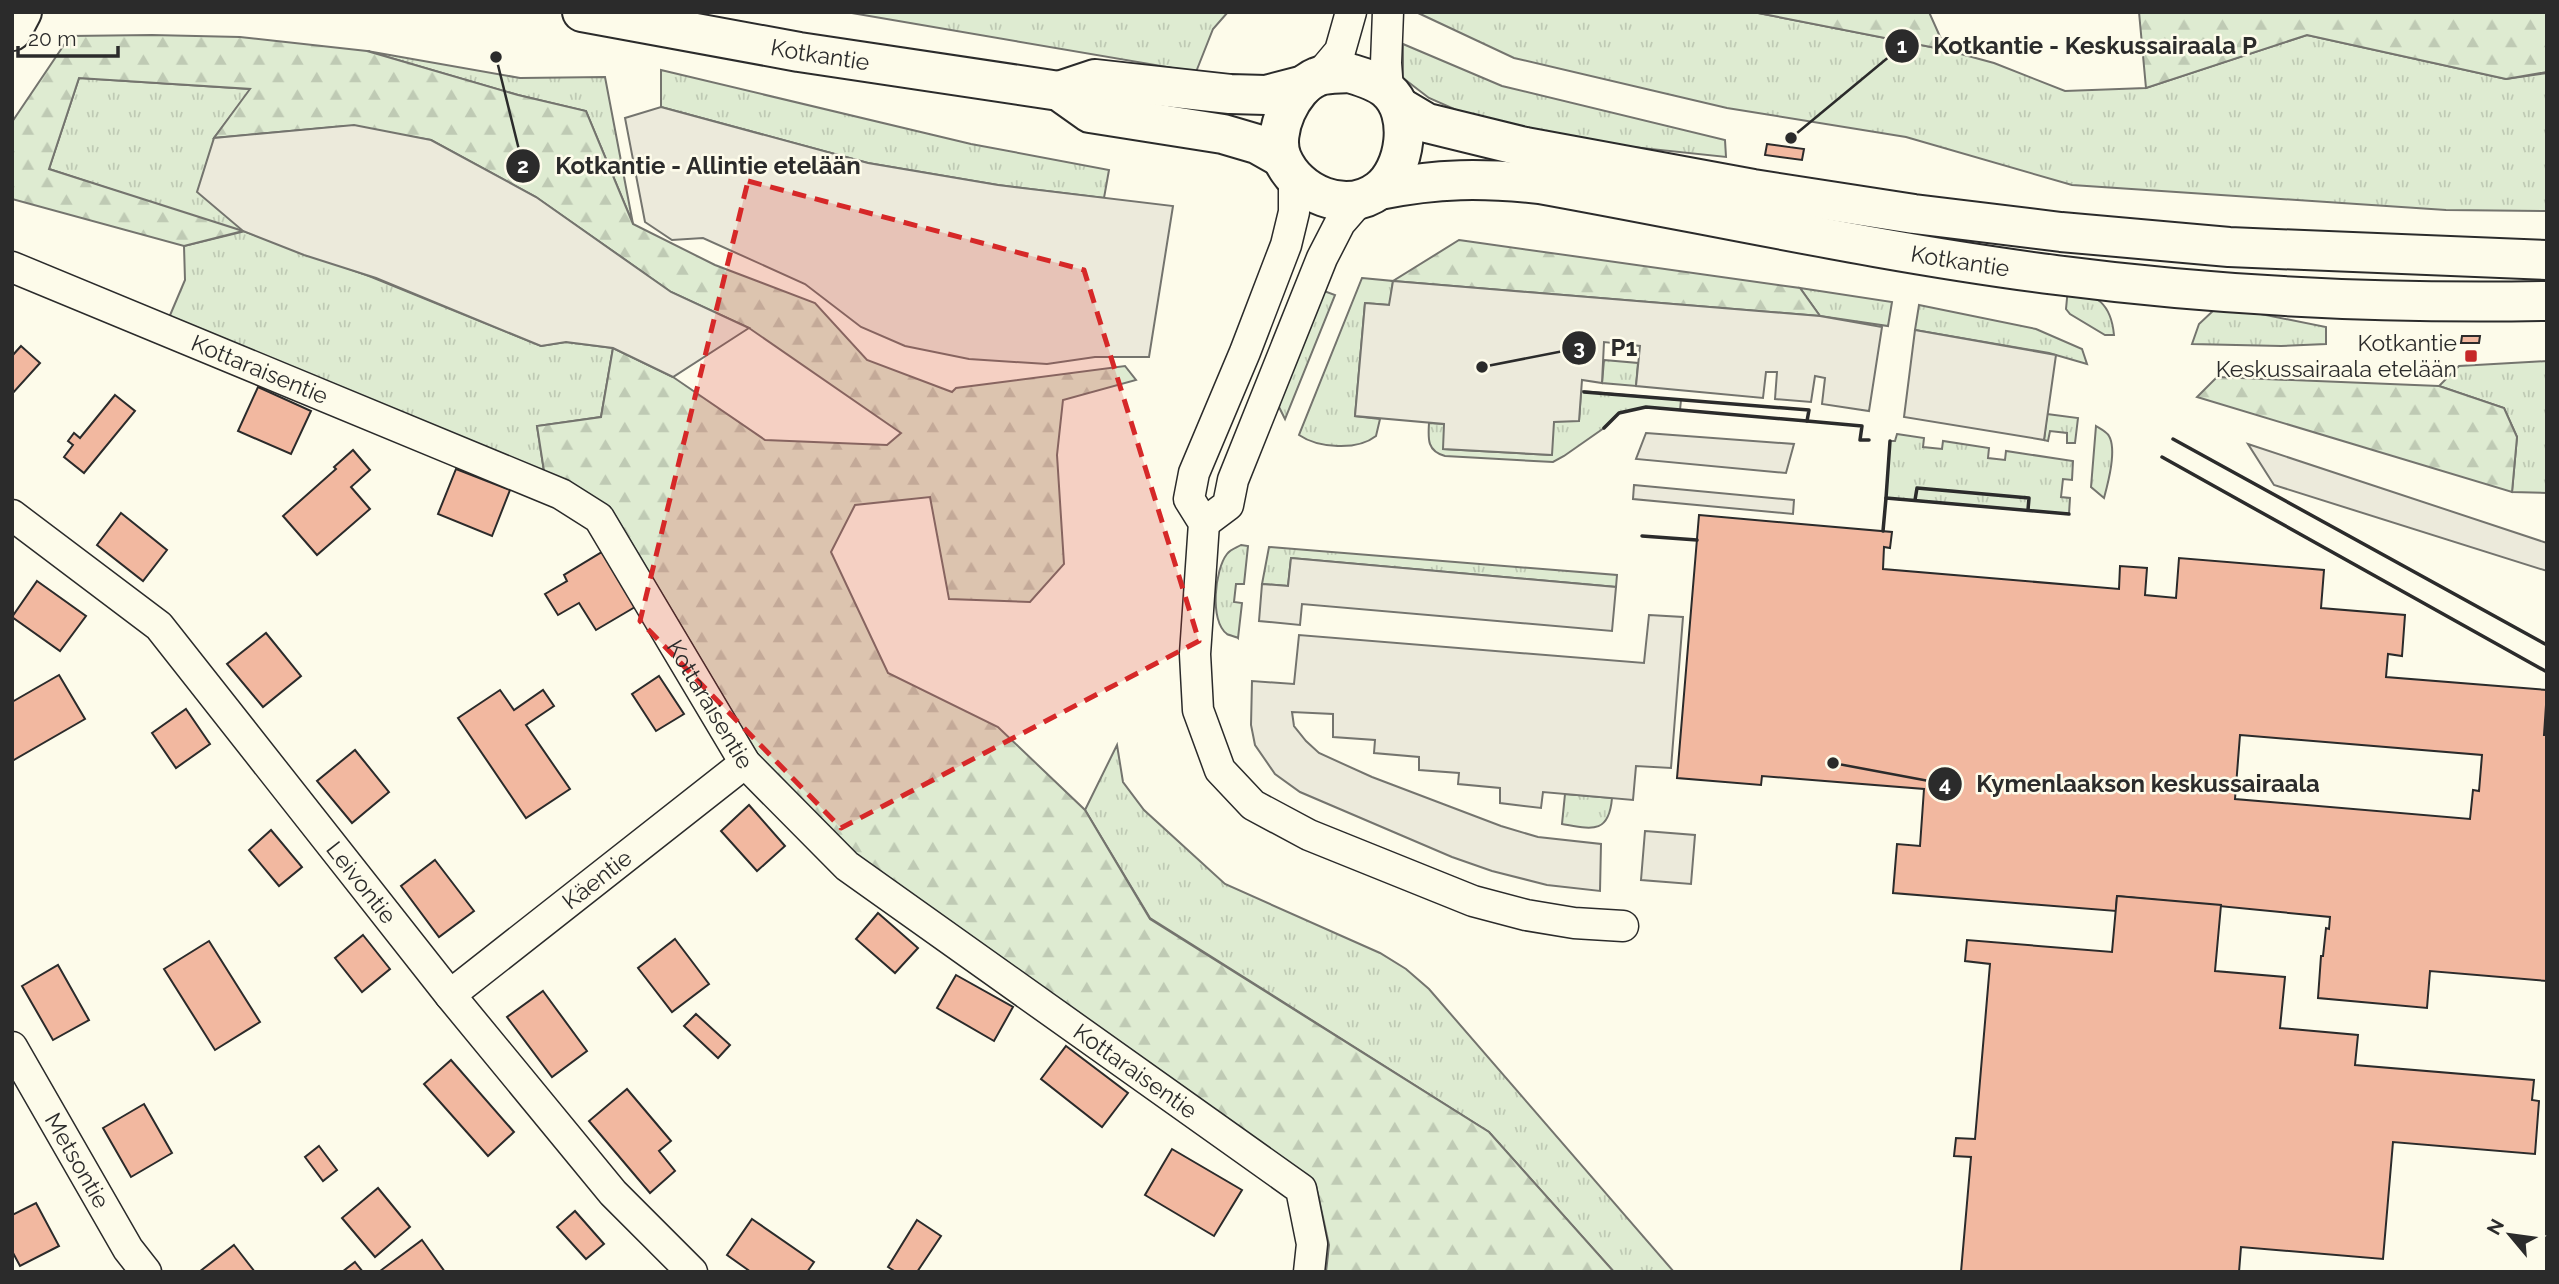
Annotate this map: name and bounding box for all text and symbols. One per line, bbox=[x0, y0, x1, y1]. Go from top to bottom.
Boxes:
scale bar bbox=[18, 14, 117, 58]
callout: Kotkantie - Keskussairaala P bbox=[1884, 23, 2271, 68]
text: 20 m bbox=[28, 26, 76, 51]
text: Kotkantie - Keskussairaala P bbox=[1933, 31, 2257, 60]
street label: Kotkantie bbox=[769, 33, 871, 75]
text: 1 bbox=[1897, 33, 1907, 58]
callout: Kotkantie - Allintie etelään bbox=[506, 143, 875, 188]
text: Kotkantie - Allintie etelään bbox=[555, 151, 861, 180]
text: 2 bbox=[517, 153, 529, 178]
street label: Kotkantie bbox=[1909, 239, 2011, 282]
callout: P1 bbox=[1561, 325, 1651, 370]
street label: Kottaraisentie bbox=[188, 329, 332, 409]
place label: Kotkantie Keskussairaala etelään bbox=[2216, 329, 2457, 382]
text: P1 bbox=[1611, 333, 1638, 362]
text: 3 bbox=[1573, 335, 1585, 360]
marker: Kotkantie Keskussairaala etelään bbox=[2463, 348, 2479, 364]
street label: Kottaraisentie bbox=[662, 635, 759, 773]
callout: Kymenlaakson keskussairaala bbox=[1928, 761, 2334, 806]
text: Kymenlaakson keskussairaala bbox=[1976, 769, 2320, 798]
text: 4 bbox=[1939, 771, 1951, 796]
street label: Leivontie bbox=[321, 836, 402, 929]
street label: Käentie bbox=[557, 844, 637, 914]
street label: Kottaraisentie bbox=[1069, 1018, 1203, 1124]
street label: Metsontie bbox=[40, 1108, 116, 1213]
north arrow bbox=[2475, 1200, 2545, 1270]
text: N bbox=[2482, 1215, 2508, 1238]

